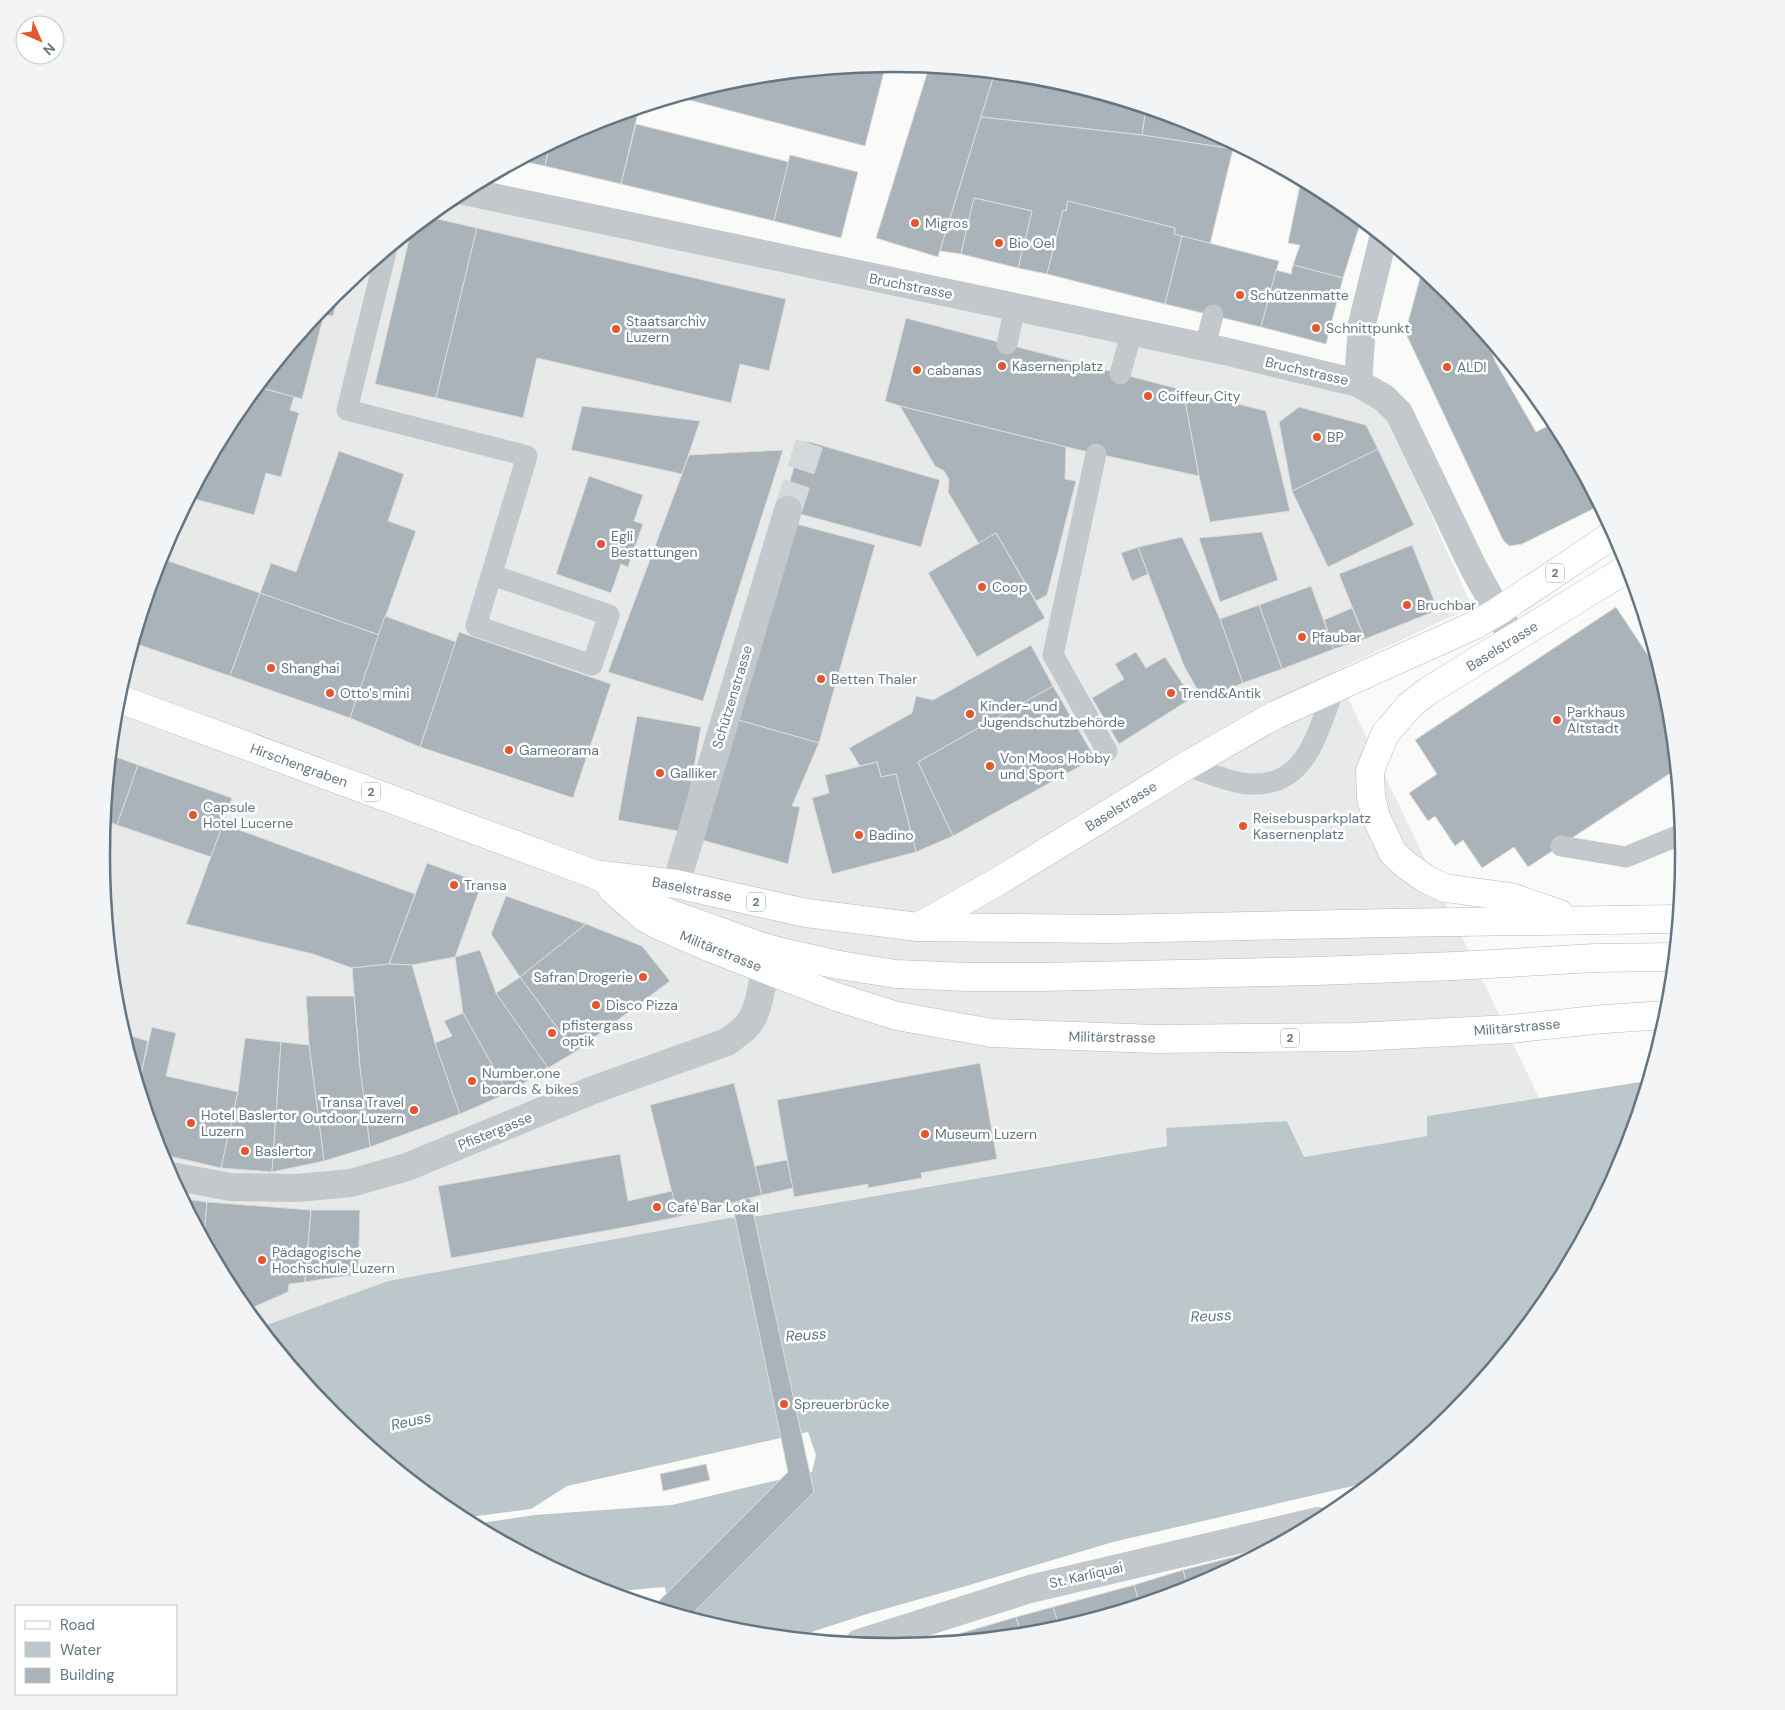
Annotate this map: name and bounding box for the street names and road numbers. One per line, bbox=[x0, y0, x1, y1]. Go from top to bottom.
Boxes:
street label: Bruchstrasse bbox=[868, 269, 954, 303]
street label: Bruchstrasse bbox=[1264, 353, 1350, 389]
road number: 2 bbox=[1546, 564, 1564, 582]
street label: Baselstrasse bbox=[1463, 617, 1541, 675]
street label: Schützenstrasse bbox=[708, 643, 756, 751]
street label: Hirschengraben bbox=[248, 739, 350, 791]
street label: Baselstrasse bbox=[1082, 777, 1160, 835]
road number: 2 bbox=[362, 782, 380, 802]
street label: Baselstrasse bbox=[650, 872, 734, 906]
road number: 2 bbox=[747, 892, 765, 912]
street label: Militärstrasse bbox=[677, 926, 765, 976]
street label: Militärstrasse bbox=[1473, 1014, 1561, 1040]
street label: Militärstrasse bbox=[1068, 1027, 1156, 1047]
road number: 2 bbox=[1281, 1028, 1299, 1048]
street label: Pfistergasse bbox=[455, 1108, 535, 1154]
street label: St. Karliquai bbox=[1047, 1558, 1125, 1592]

